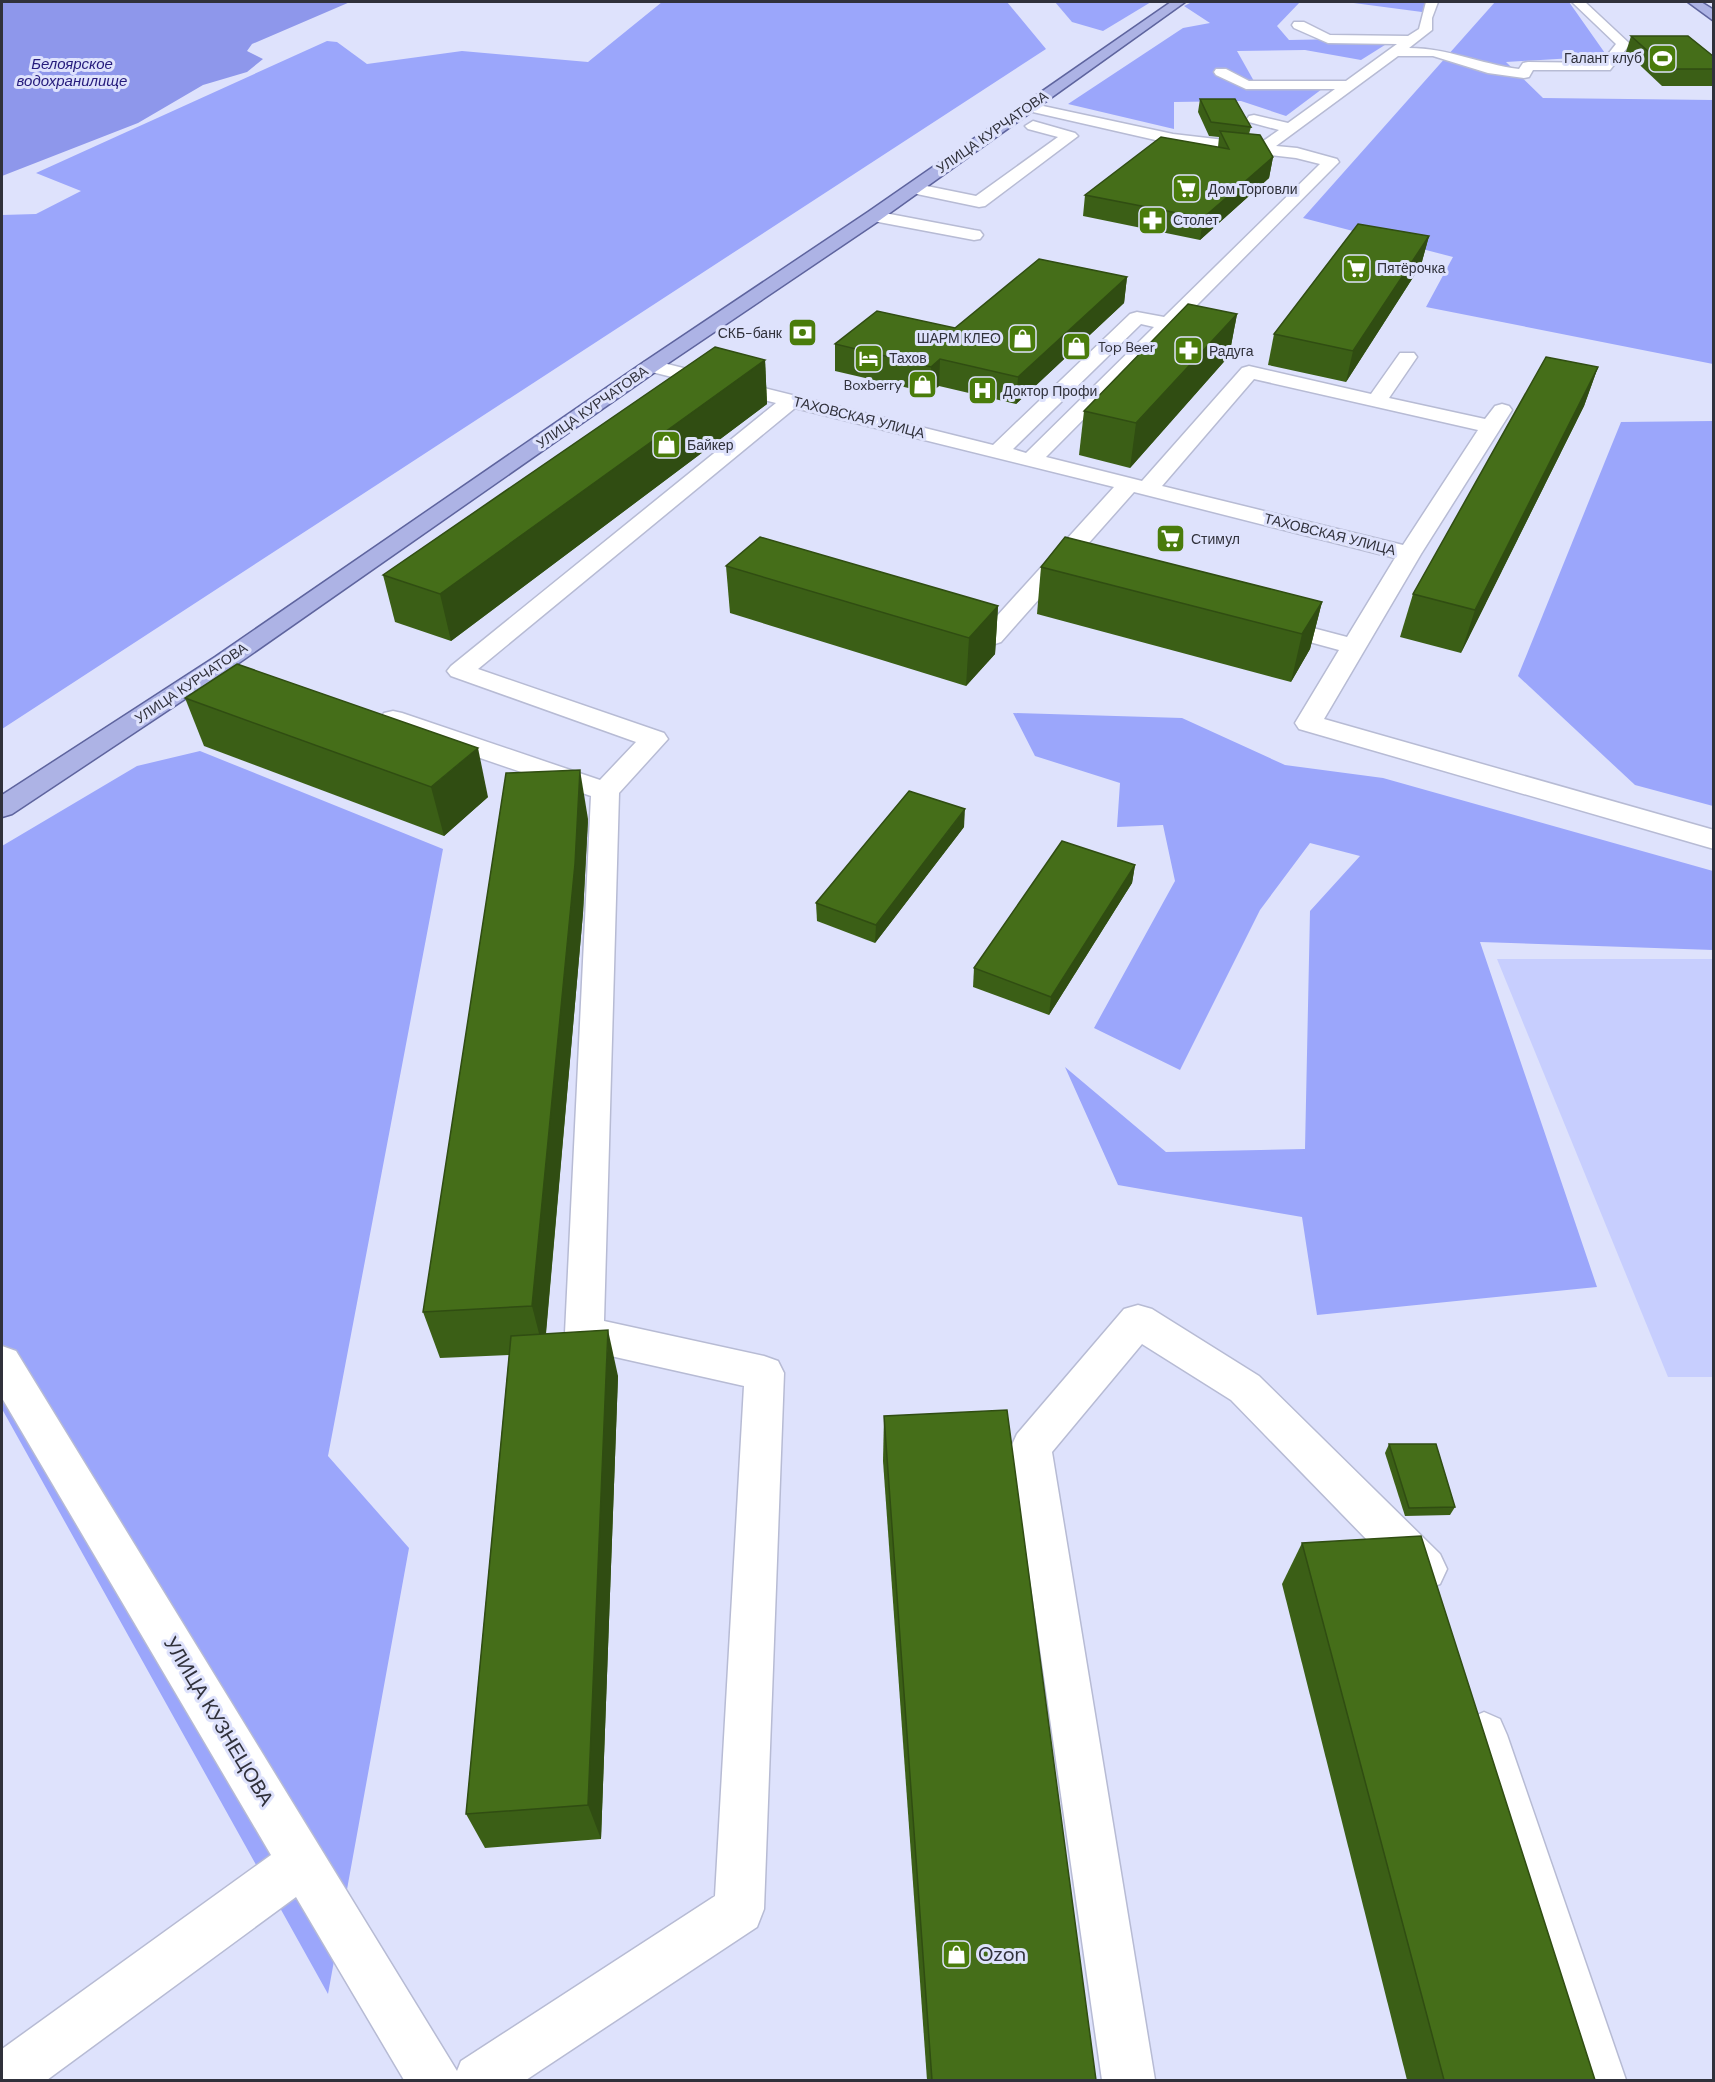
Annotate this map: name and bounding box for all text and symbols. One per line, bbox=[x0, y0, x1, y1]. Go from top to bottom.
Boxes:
sports icon: Галант клуб bbox=[1647, 42, 1679, 74]
place label: Галант клуб bbox=[1564, 49, 1642, 67]
water label: Белоярское водохранилище bbox=[17, 54, 127, 91]
street label: УЛИЦА КУРЧАТОВА bbox=[933, 86, 1052, 177]
supermarket icon: Дом Торговли bbox=[1171, 173, 1203, 205]
place label: Дом Торговли bbox=[1208, 180, 1298, 198]
pharmacy icon: Столет bbox=[1136, 204, 1168, 236]
place label: Столет bbox=[1173, 211, 1219, 229]
supermarket icon: Пятёрочка bbox=[1340, 252, 1372, 284]
place label: Пятёрочка bbox=[1377, 259, 1446, 277]
bank icon: СКБ-банк bbox=[787, 317, 819, 349]
shop icon: ШАРМ КЛЕО bbox=[1006, 322, 1038, 354]
place label: СКБ-банк bbox=[718, 324, 783, 342]
place label: ШАРМ КЛЕО bbox=[917, 329, 1001, 347]
shop icon: Top Beer bbox=[1061, 331, 1093, 363]
pharmacy icon: Радуга bbox=[1172, 335, 1204, 367]
place label: Top Beer bbox=[1098, 338, 1155, 356]
hotel icon: Тахов bbox=[852, 342, 884, 374]
place label: Радуга bbox=[1209, 342, 1254, 360]
place label: Тахов bbox=[889, 349, 927, 367]
street label: УЛИЦА КУРЧАТОВА bbox=[533, 361, 652, 452]
shop icon: Boxberry bbox=[907, 369, 939, 401]
hospital icon: Доктор Профи bbox=[966, 375, 998, 407]
place label: Boxberry bbox=[844, 376, 902, 394]
place label: Доктор Профи bbox=[1003, 382, 1097, 400]
street label: ТАХОВСКАЯ УЛИЦА bbox=[791, 392, 927, 442]
shop icon: Байкер bbox=[650, 429, 682, 461]
place label: Байкер bbox=[687, 436, 734, 454]
street label: ТАХОВСКАЯ УЛИЦА bbox=[1262, 509, 1398, 559]
supermarket icon: Стимул bbox=[1154, 523, 1186, 555]
place label: Стимул bbox=[1191, 530, 1240, 548]
street label: УЛИЦА КУРЧАТОВА bbox=[131, 638, 251, 727]
street label: УЛИЦА КУЗНЕЦОВА bbox=[158, 1632, 280, 1811]
shop icon: Ozon bbox=[941, 1938, 973, 1970]
place label: Ozon bbox=[978, 1941, 1026, 1967]

